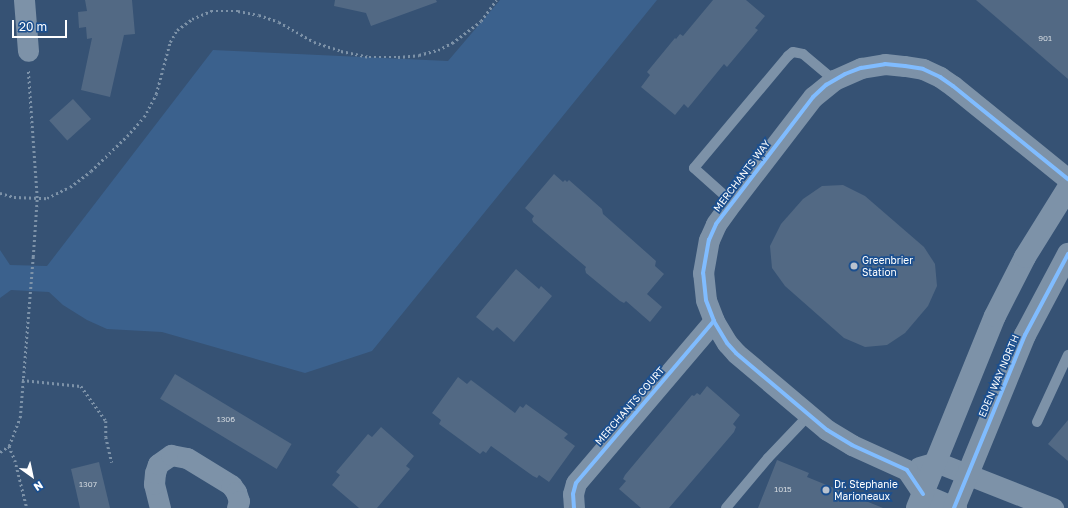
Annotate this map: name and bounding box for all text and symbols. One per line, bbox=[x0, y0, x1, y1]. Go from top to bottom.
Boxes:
scale bar bbox=[14, 12, 69, 38]
text: 20 m bbox=[19, 19, 47, 34]
house number: 901 bbox=[1038, 34, 1052, 44]
street label: MERCHANTS WAY bbox=[711, 138, 773, 214]
place label: Greenbrier Station bbox=[862, 254, 913, 278]
marker: Greenbrier Station bbox=[849, 261, 859, 271]
street label: EDEN WAY NORTH bbox=[976, 333, 1022, 419]
street label: MERCHANTS COURT bbox=[593, 364, 667, 448]
house number: 1306 bbox=[217, 415, 235, 425]
north arrow bbox=[12, 456, 52, 496]
place label: Dr. Stephanie Marioneaux bbox=[834, 478, 898, 502]
text: N bbox=[32, 479, 46, 494]
house number: 1307 bbox=[79, 480, 97, 490]
house number: 1015 bbox=[774, 485, 792, 495]
marker: Dr. Stephanie Marioneaux bbox=[821, 485, 831, 495]

